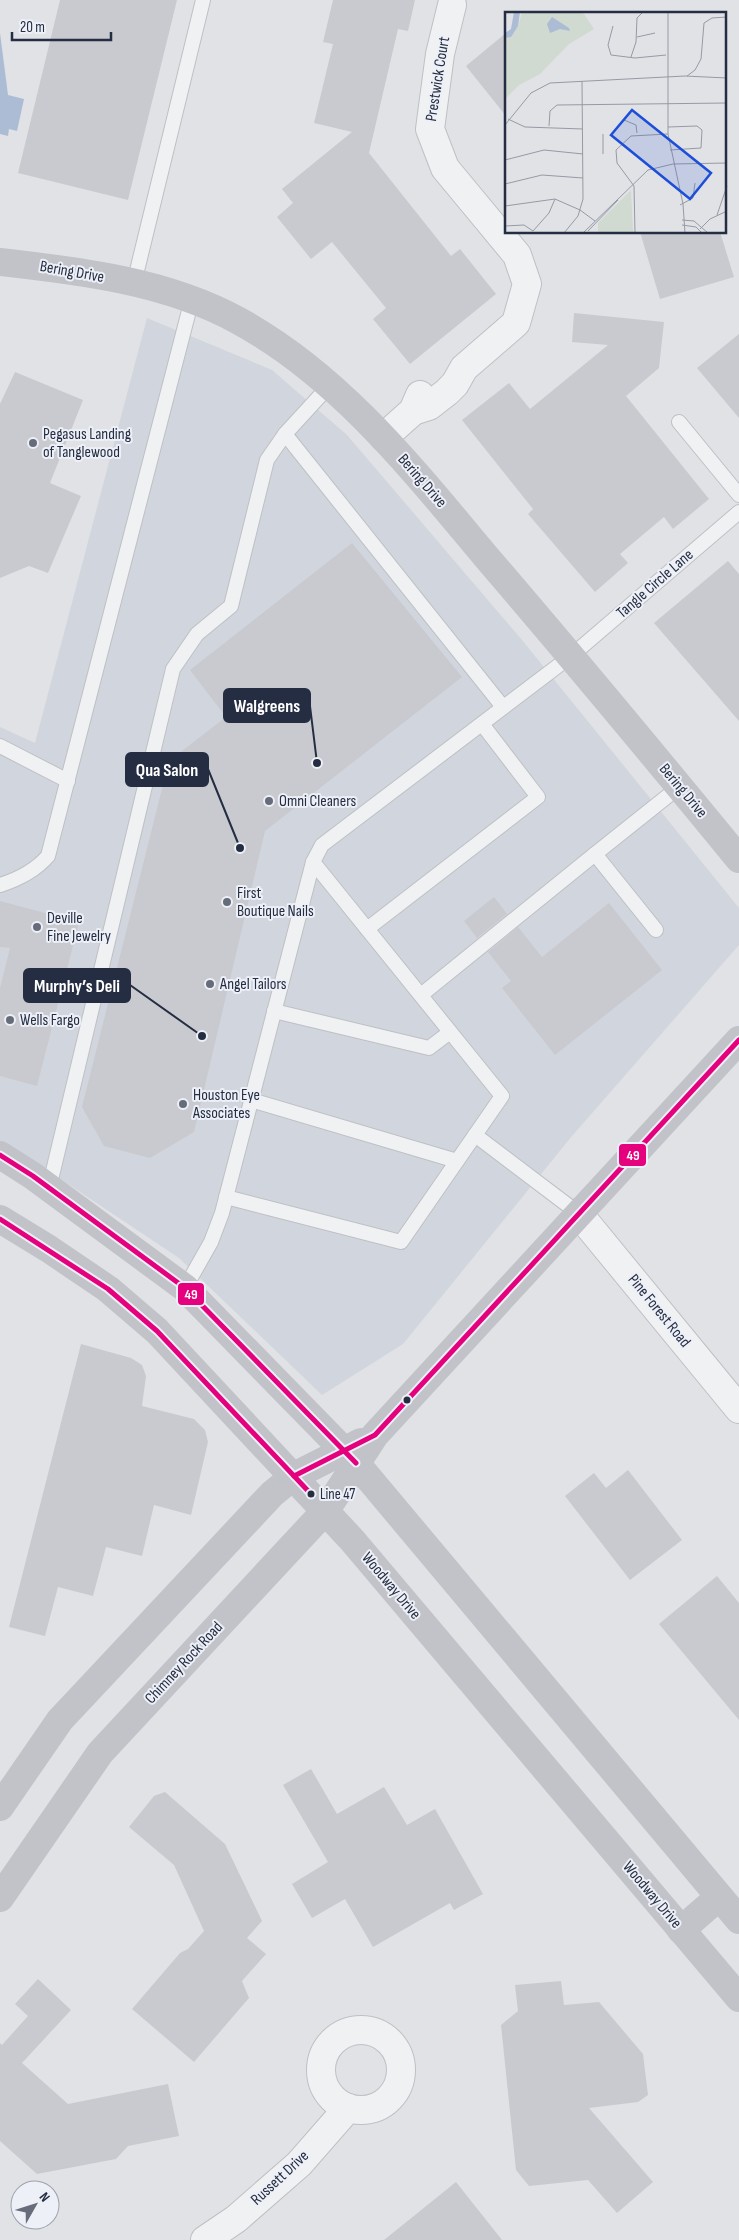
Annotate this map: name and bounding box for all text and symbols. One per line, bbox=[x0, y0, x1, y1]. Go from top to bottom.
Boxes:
scale bar bbox=[12, 10, 111, 42]
inset map bbox=[505, 12, 726, 234]
text: 20 m bbox=[20, 18, 45, 37]
street label: Prestwick Court bbox=[422, 35, 454, 123]
street label: Bering Drive bbox=[38, 257, 106, 287]
place label: Pegasus Landing of Tanglewood bbox=[43, 425, 131, 462]
marker: Pegasus Landing of Tanglewood bbox=[27, 437, 39, 449]
street label: Bering Drive bbox=[394, 450, 450, 512]
street label: Tangle Circle Lane bbox=[613, 545, 697, 623]
callout: Walgreens bbox=[224, 689, 310, 722]
text: Walgreens bbox=[234, 696, 300, 717]
callout: Qua Salon bbox=[126, 753, 208, 786]
text: Qua Salon bbox=[136, 760, 198, 781]
street label: Bering Drive bbox=[655, 760, 711, 822]
place label: Omni Cleaners bbox=[279, 792, 356, 811]
marker: Omni Cleaners bbox=[263, 795, 275, 807]
place label: First Boutique Nails bbox=[237, 884, 314, 921]
marker: First Boutique Nails bbox=[221, 896, 233, 908]
place label: Deville Fine Jewelry bbox=[47, 909, 111, 946]
marker: Deville Fine Jewelry bbox=[31, 921, 43, 933]
callout: Murphy’s Deli bbox=[24, 969, 130, 1002]
place label: Angel Tailors bbox=[219, 975, 287, 994]
text: Murphy’s Deli bbox=[34, 976, 120, 997]
marker: Angel Tailors bbox=[204, 978, 216, 990]
place label: Wells Fargo bbox=[20, 1011, 80, 1030]
marker: Wells Fargo bbox=[4, 1014, 16, 1026]
place label: Houston Eye Associates bbox=[192, 1086, 260, 1123]
marker: Houston Eye Associates bbox=[177, 1098, 189, 1110]
line badge: 49 bbox=[618, 1143, 647, 1167]
text: 49 bbox=[626, 1147, 640, 1164]
street label: Pine Forest Road bbox=[624, 1271, 694, 1351]
line badge: 49 bbox=[177, 1282, 205, 1306]
text: 49 bbox=[184, 1286, 198, 1303]
unlabelled marker bbox=[402, 1395, 412, 1405]
place label: Line 47 bbox=[320, 1485, 355, 1504]
marker: Line 47 bbox=[306, 1489, 316, 1499]
street label: Woodway Drive bbox=[358, 1549, 424, 1623]
street label: Chimney Rock Road bbox=[141, 1618, 227, 1708]
street label: Woodway Drive bbox=[619, 1858, 685, 1932]
street label: Russett Drive bbox=[247, 2146, 313, 2210]
north arrow bbox=[10, 2180, 60, 2230]
text: N bbox=[36, 2189, 54, 2205]

